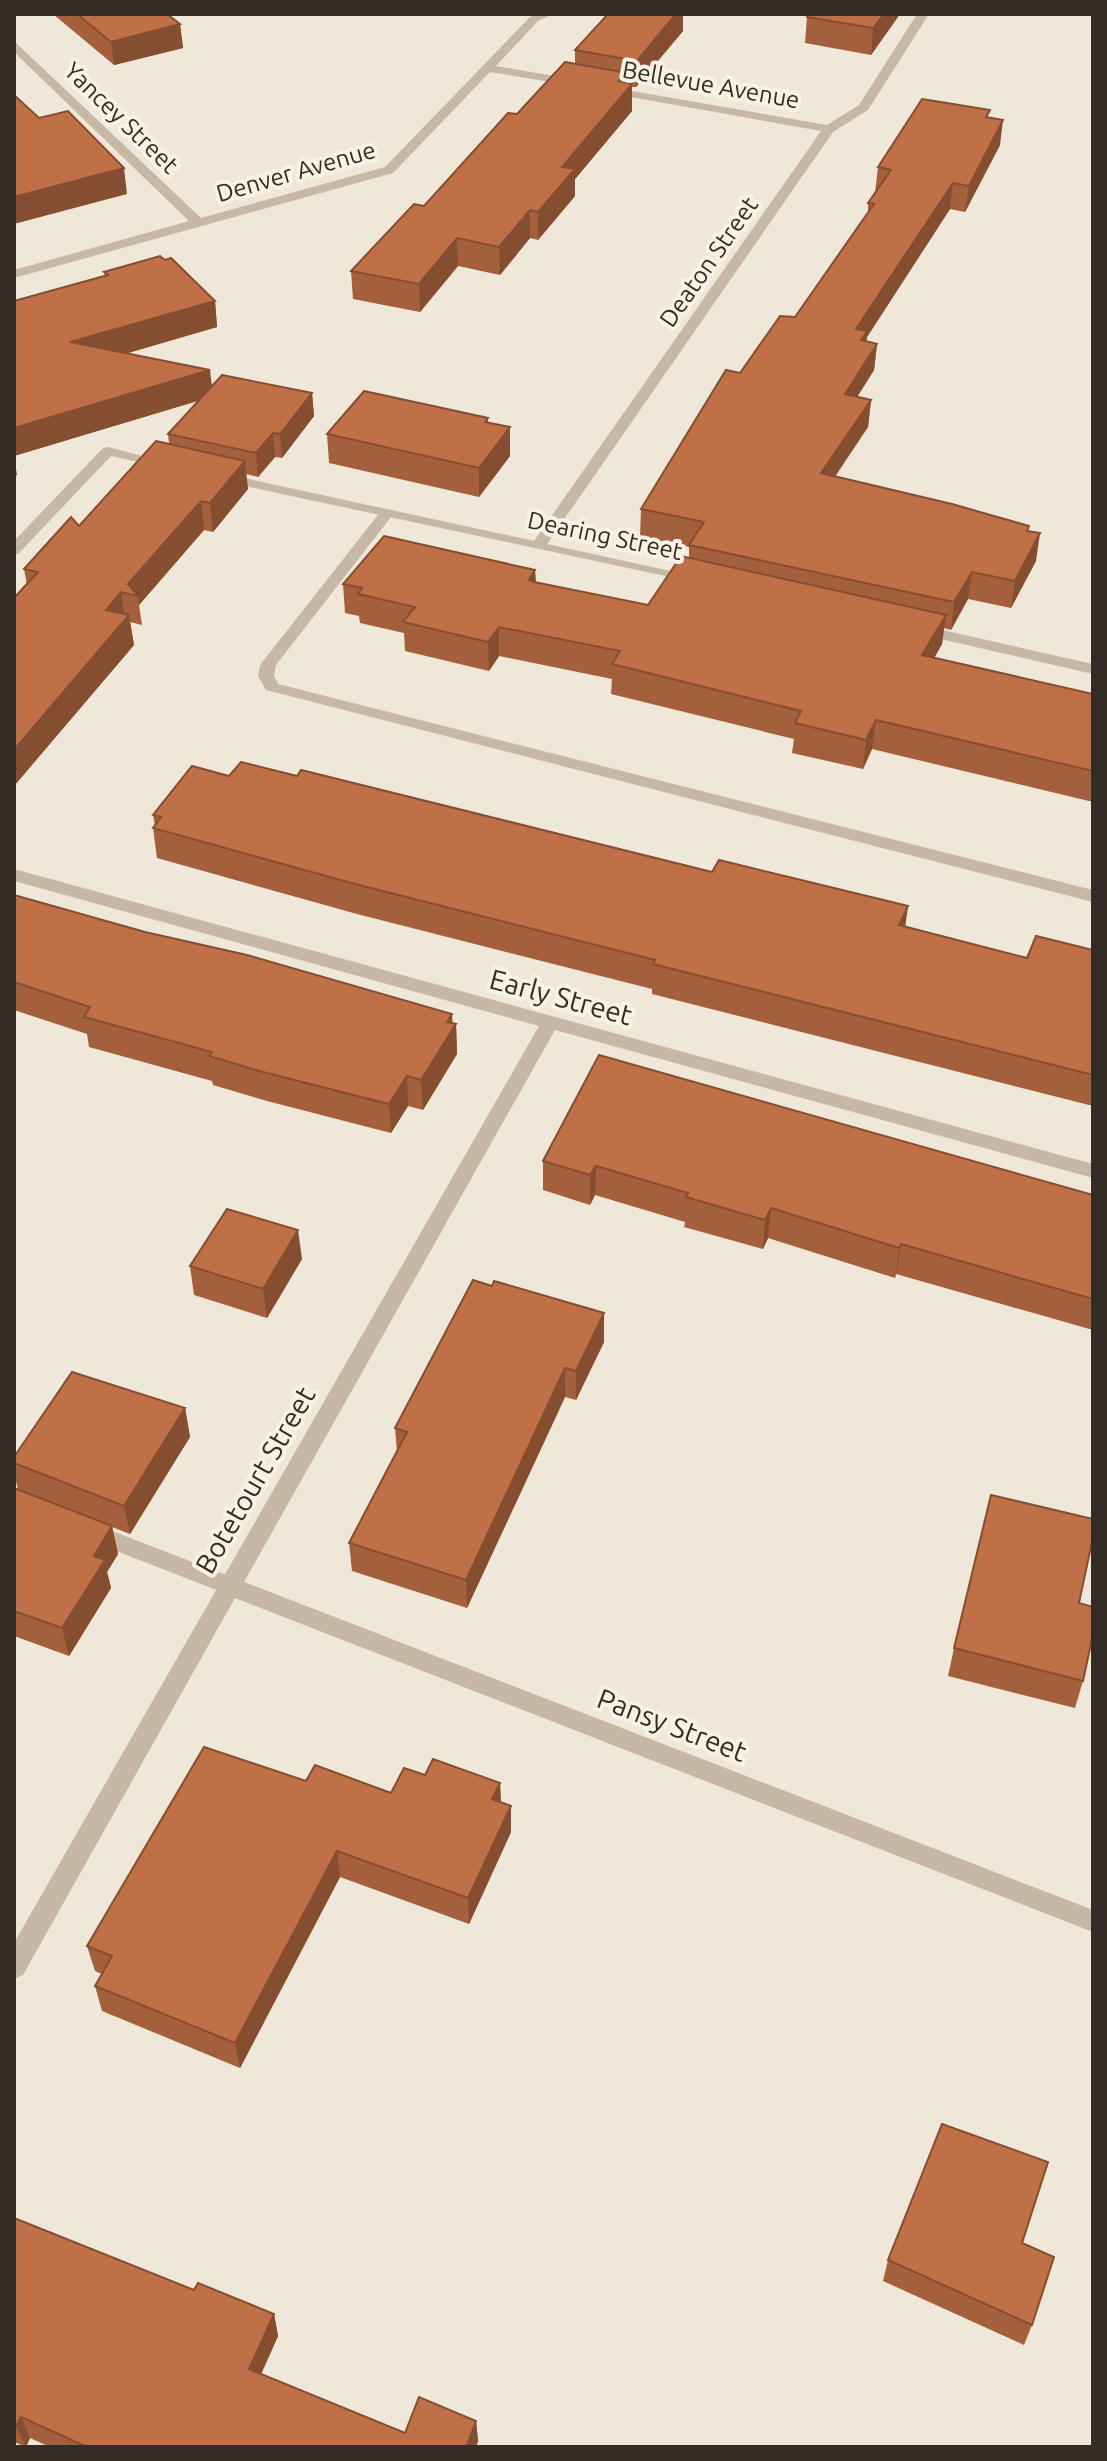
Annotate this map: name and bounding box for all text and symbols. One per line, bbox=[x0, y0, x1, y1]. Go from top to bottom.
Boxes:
street label: Bellevue Avenue bbox=[620, 56, 802, 113]
street label: Yancey Street bbox=[59, 57, 184, 179]
street label: Denver Avenue bbox=[213, 136, 379, 207]
street label: Deaton Street bbox=[654, 191, 764, 332]
street label: Dearing Street bbox=[525, 506, 685, 565]
street label: Early Street bbox=[487, 963, 636, 1030]
street label: Botetourt Street bbox=[189, 1381, 321, 1578]
street label: Pansy Street bbox=[593, 1682, 751, 1767]

